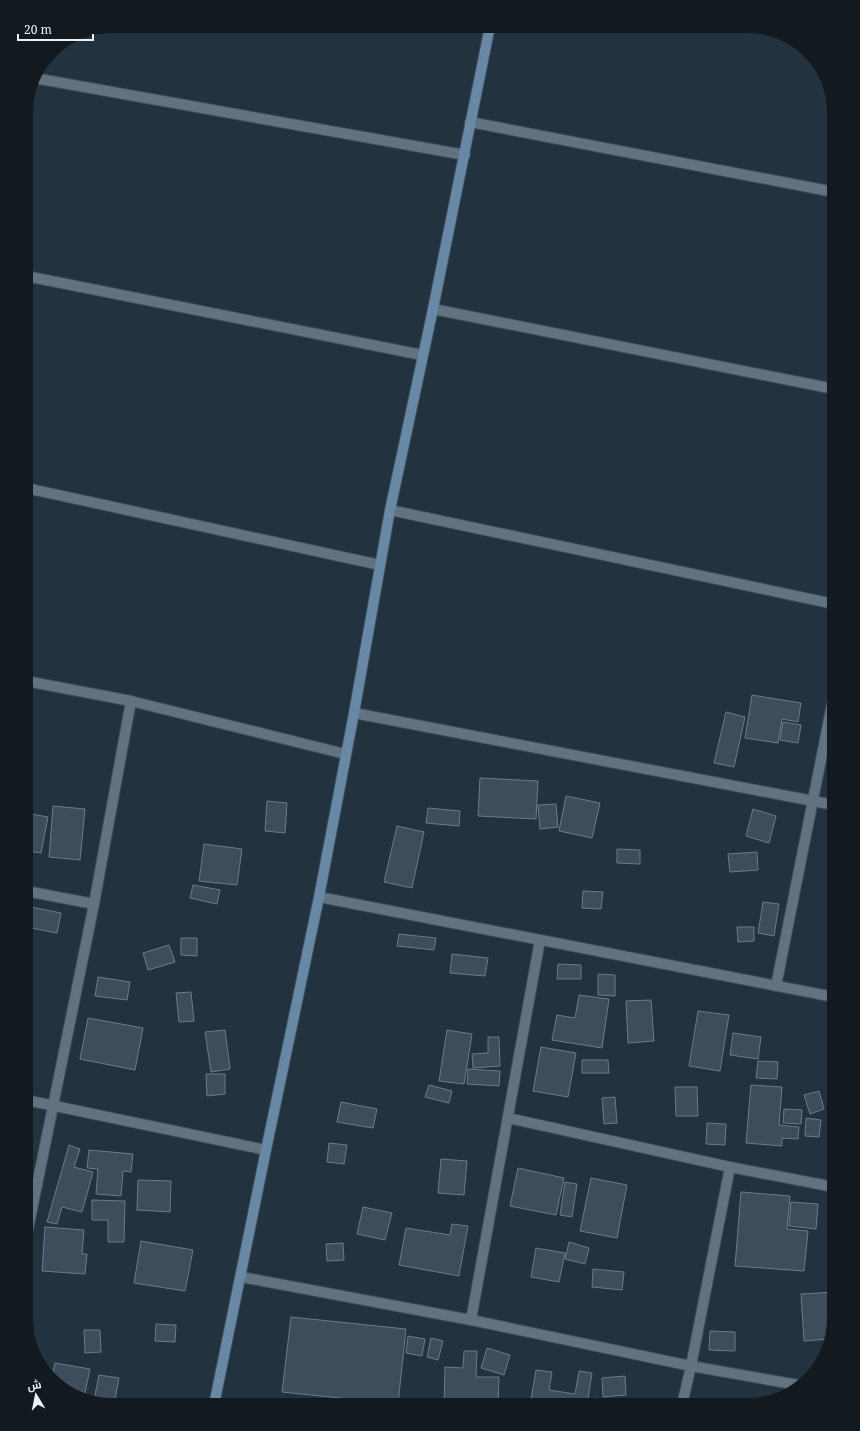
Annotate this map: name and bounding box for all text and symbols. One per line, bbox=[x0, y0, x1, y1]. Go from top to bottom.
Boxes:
scale bar bbox=[18, 16, 93, 42]
text: 20 m bbox=[24, 21, 52, 38]
north arrow bbox=[16, 1375, 56, 1415]
text: ش bbox=[26, 1376, 42, 1393]

